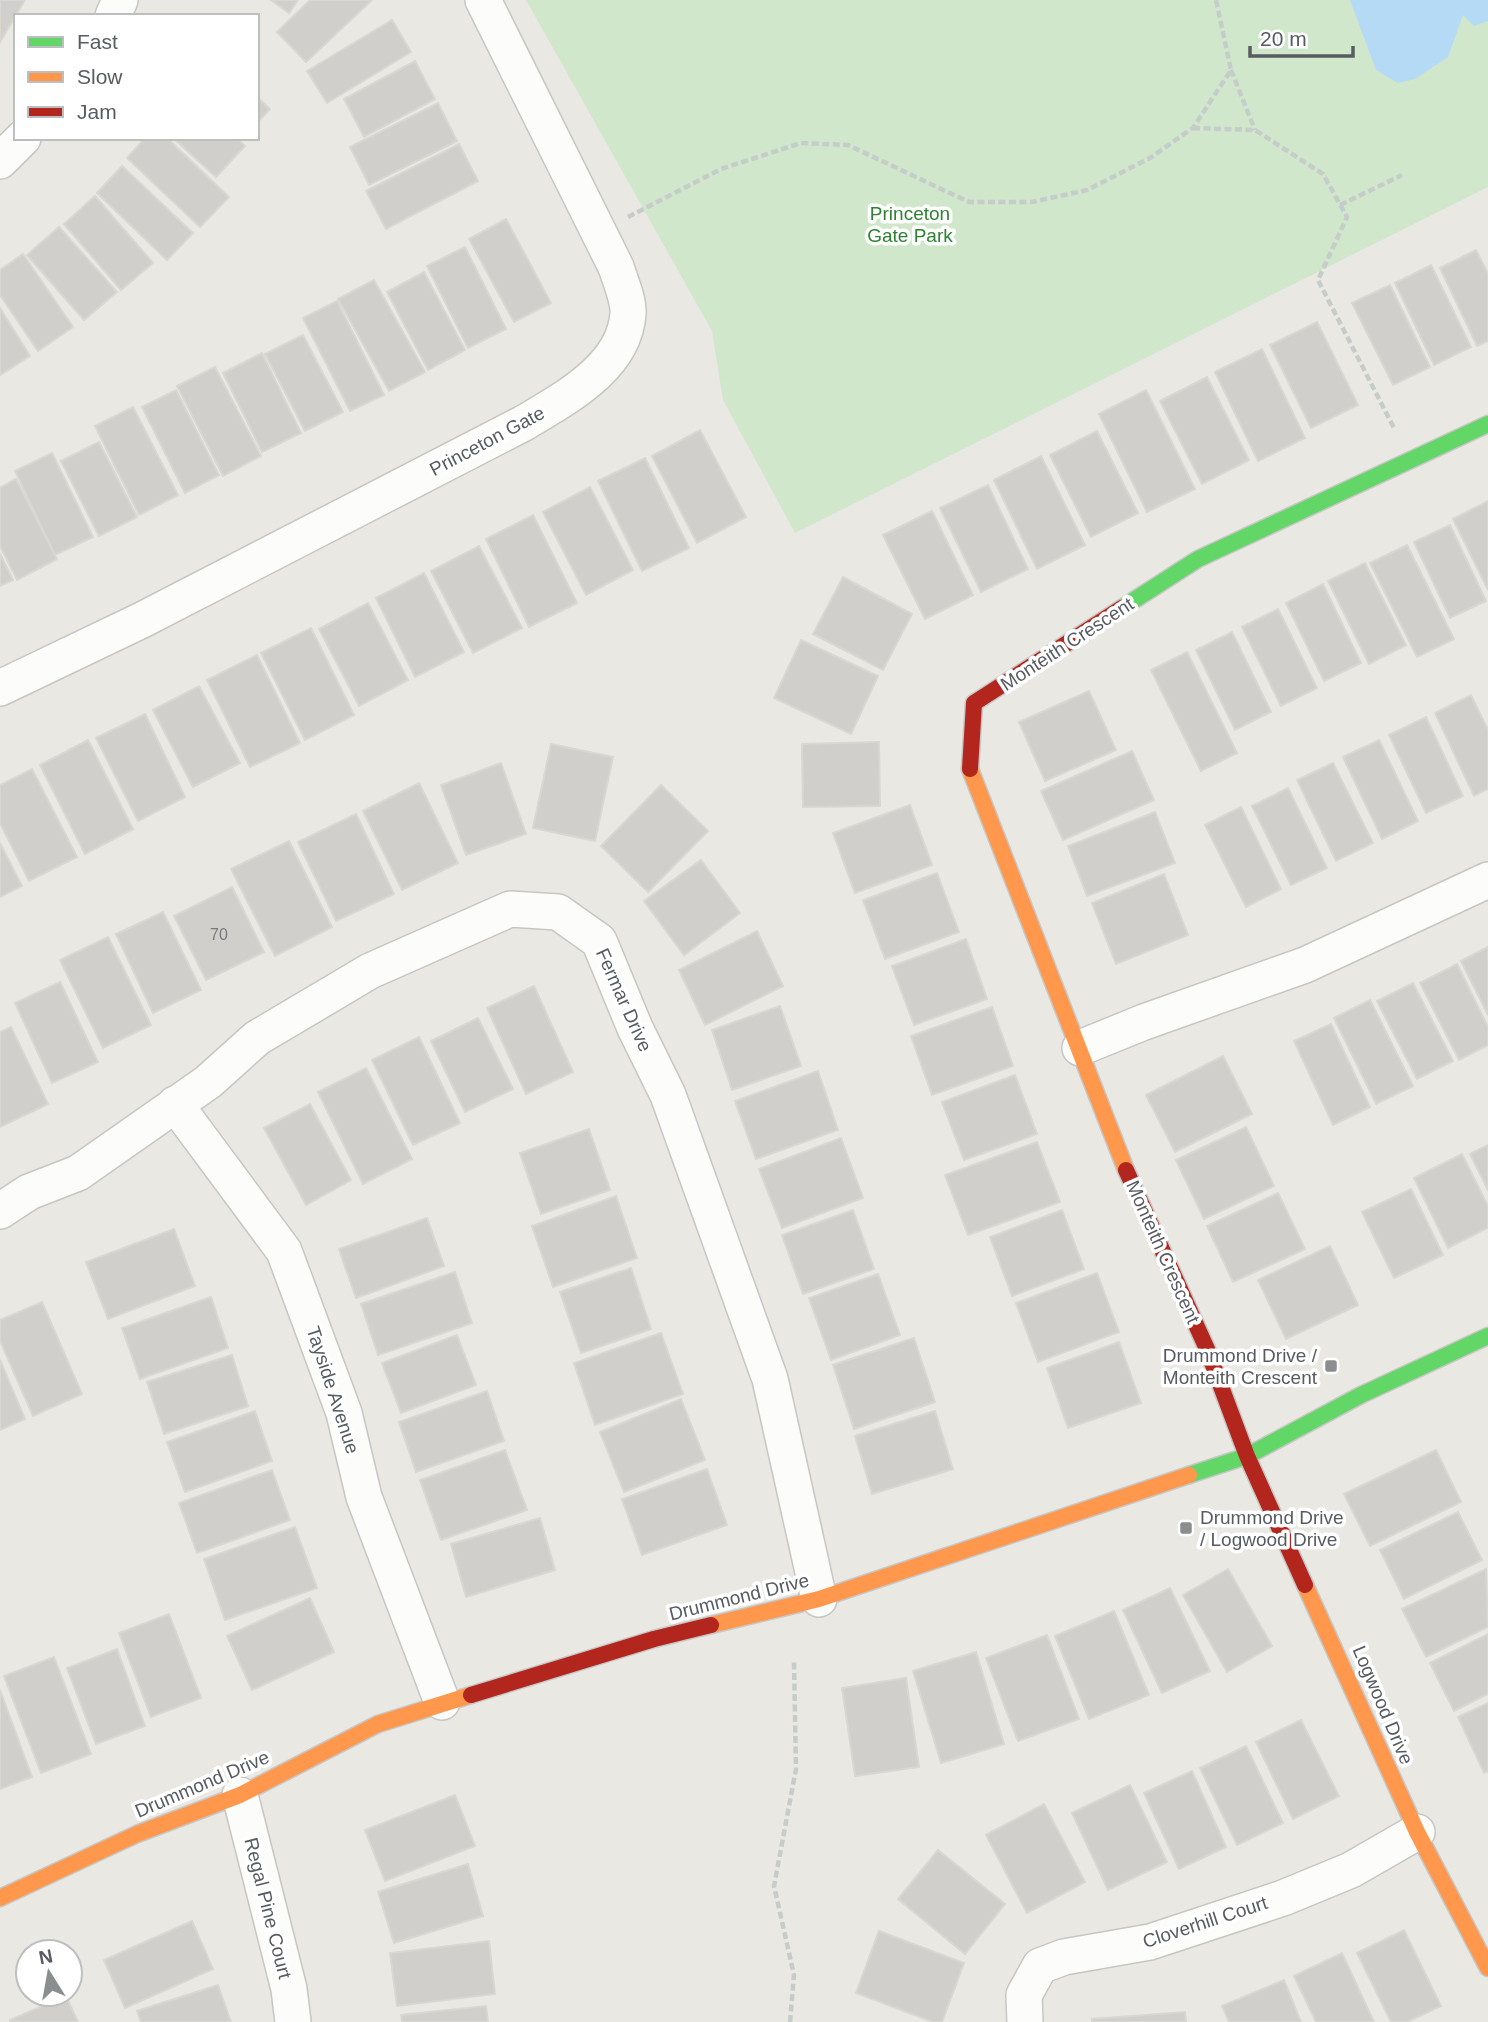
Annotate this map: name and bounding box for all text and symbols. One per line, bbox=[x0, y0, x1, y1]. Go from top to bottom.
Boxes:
legend bbox=[14, 14, 259, 140]
scale bar bbox=[1250, 14, 1353, 58]
text: 20 m bbox=[1260, 27, 1307, 50]
text: Fast bbox=[77, 30, 118, 53]
text: Slow bbox=[77, 65, 123, 88]
text: Jam bbox=[77, 100, 117, 123]
park label: Princeton Gate Park bbox=[867, 203, 953, 246]
street label: Princeton Gate bbox=[426, 402, 548, 480]
street label: Monteith Crescent bbox=[997, 593, 1138, 695]
house number: 70 bbox=[210, 926, 228, 943]
street label: Fermar Drive bbox=[592, 945, 656, 1055]
street label: Monteith Crescent bbox=[1122, 1177, 1204, 1327]
street label: Tayside Avenue bbox=[303, 1324, 363, 1456]
place label: Drummond Drive / Monteith Crescent bbox=[1163, 1345, 1318, 1388]
marker: Drummond Drive / Monteith Crescent bbox=[1323, 1358, 1339, 1374]
place label: Drummond Drive / Logwood Drive bbox=[1200, 1507, 1344, 1550]
marker: Drummond Drive / Logwood Drive bbox=[1178, 1520, 1194, 1536]
street label: Drummond Drive bbox=[667, 1569, 811, 1625]
street label: Logwood Drive bbox=[1349, 1643, 1417, 1767]
street label: Drummond Drive bbox=[132, 1746, 272, 1822]
street label: Regal Pine Court bbox=[240, 1835, 296, 1981]
street label: Cloverhill Court bbox=[1140, 1892, 1271, 1952]
north arrow bbox=[14, 1938, 84, 2008]
text: N bbox=[37, 1945, 55, 1968]

